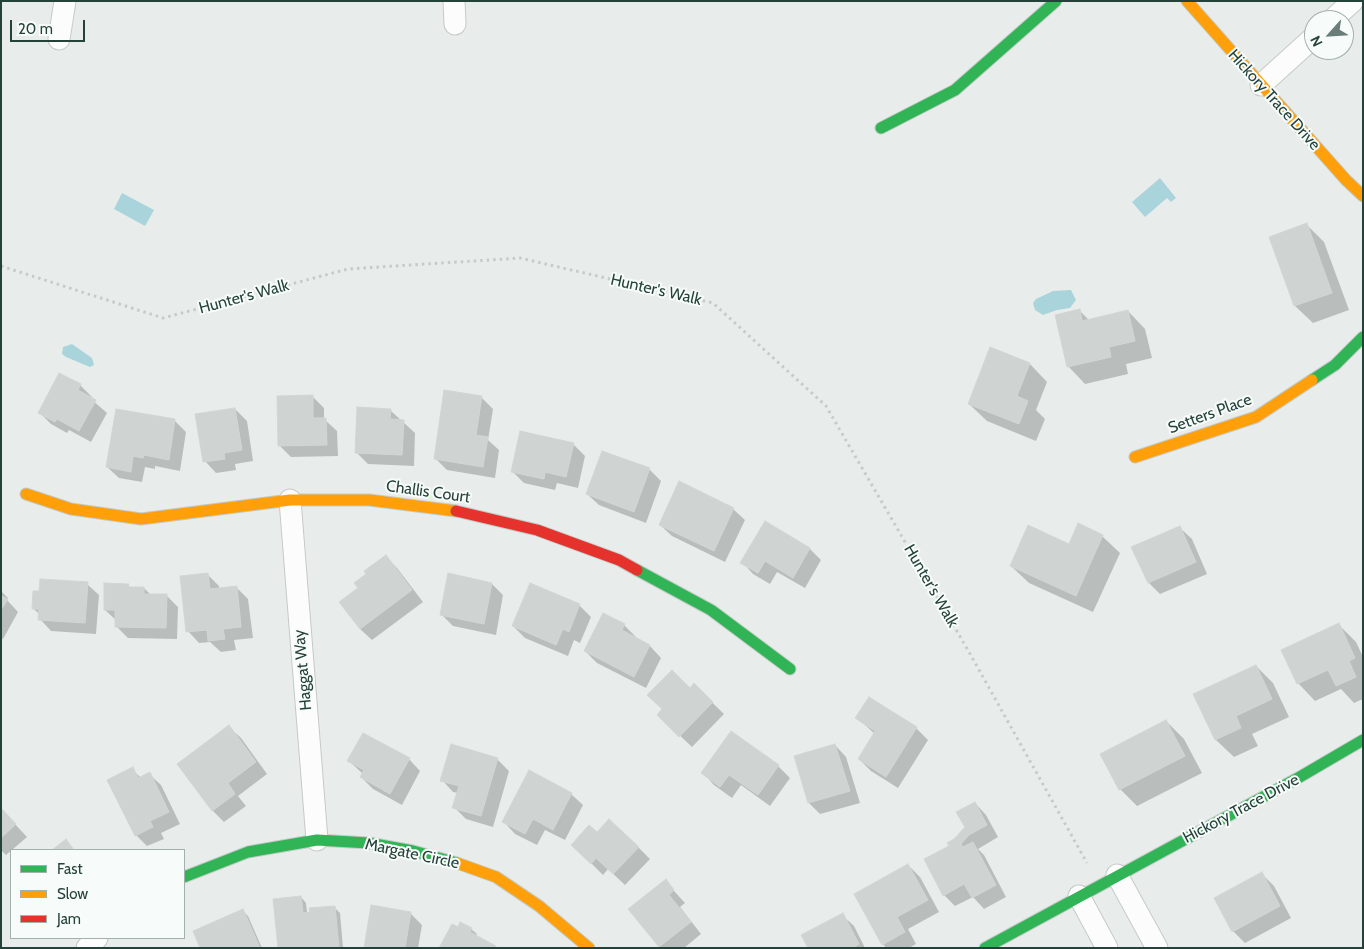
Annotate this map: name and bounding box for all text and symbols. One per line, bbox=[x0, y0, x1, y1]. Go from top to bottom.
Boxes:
scale bar bbox=[12, 10, 88, 42]
north arrow bbox=[1304, 10, 1354, 60]
text: 20 m bbox=[18, 20, 53, 38]
text: N bbox=[1306, 33, 1327, 50]
street label: Hickory Trace Drive bbox=[1224, 46, 1324, 154]
street label: Hunter's Walk bbox=[609, 270, 703, 310]
street label: Hunter's Walk bbox=[197, 276, 291, 318]
street label: Setters Place bbox=[1166, 390, 1254, 438]
street label: Challis Court bbox=[385, 477, 471, 507]
street label: Hunter's Walk bbox=[899, 541, 963, 631]
street label: Haggat Way bbox=[290, 629, 316, 711]
street label: Hickory Trace Drive bbox=[1180, 770, 1302, 848]
street label: Margate Circle bbox=[363, 835, 461, 873]
legend bbox=[10, 849, 185, 939]
text: Fast bbox=[57, 860, 82, 878]
text: Slow bbox=[57, 885, 88, 903]
text: Jam bbox=[57, 910, 81, 928]

